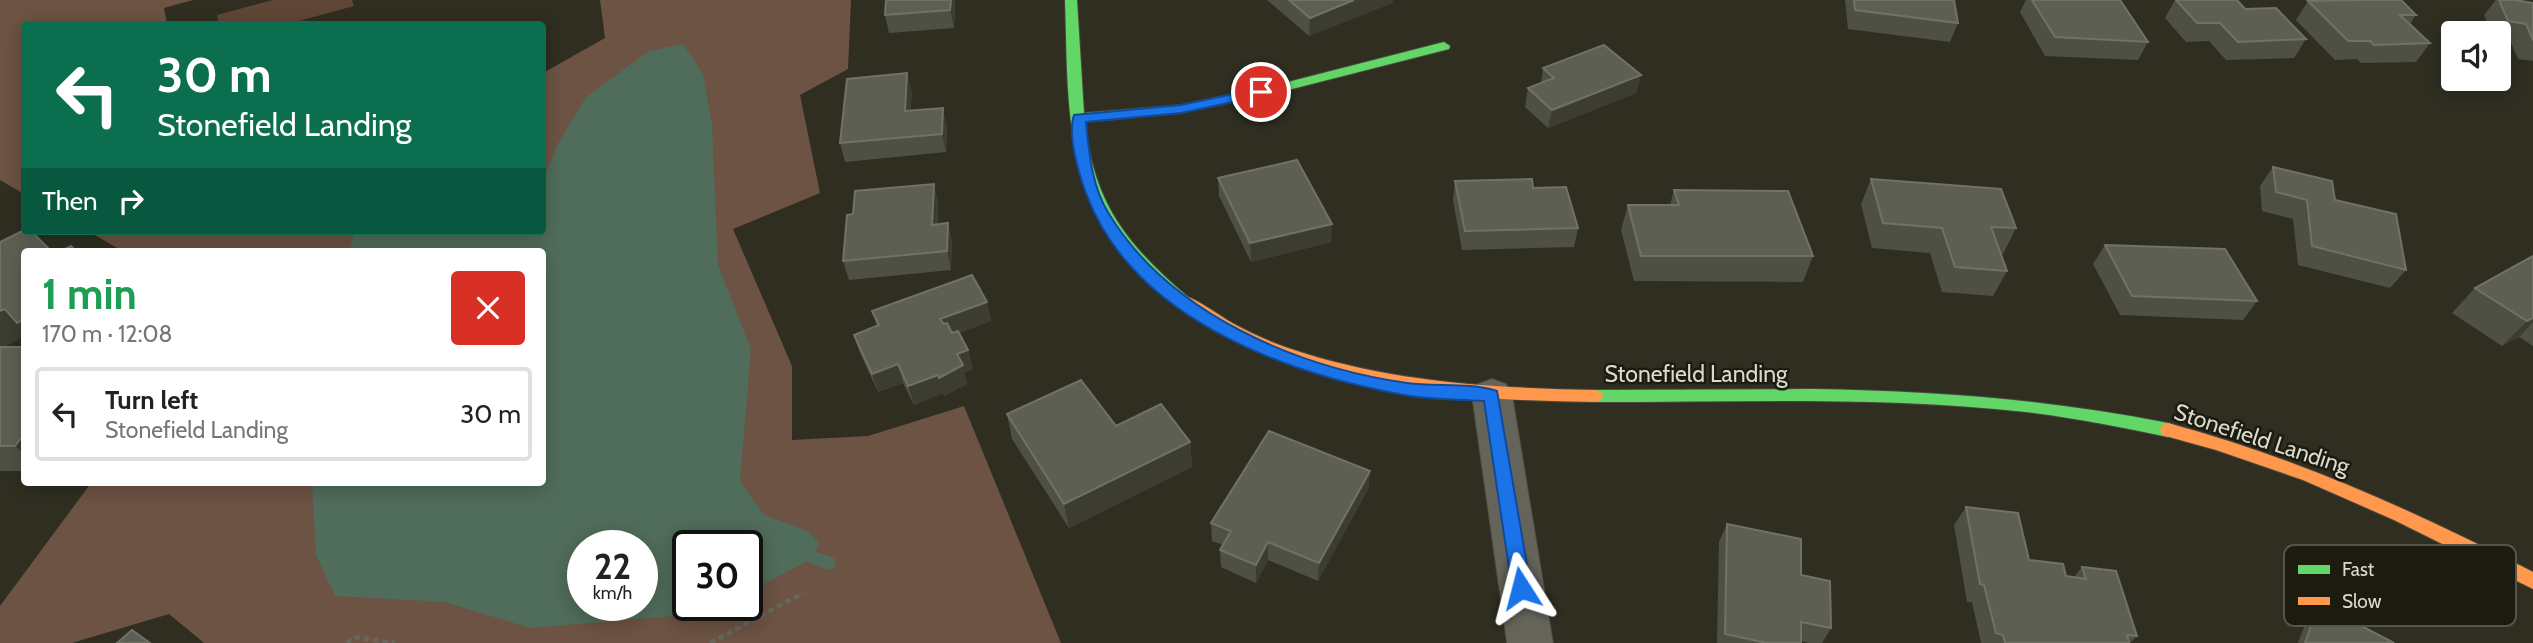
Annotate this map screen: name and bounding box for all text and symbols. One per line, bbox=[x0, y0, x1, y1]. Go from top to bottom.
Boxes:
map controls bbox=[2441, 21, 2511, 91]
button: sound bbox=[2441, 21, 2511, 91]
text: 30 m bbox=[157, 45, 272, 104]
icon: left bbox=[42, 49, 133, 140]
pin bbox=[1231, 62, 1291, 122]
icon: arrive bbox=[1242, 73, 1280, 111]
text: Stonefield Landing bbox=[157, 105, 412, 144]
icon: right bbox=[112, 182, 150, 220]
text: Then bbox=[42, 185, 98, 217]
text: 1 min bbox=[42, 268, 137, 320]
button: close bbox=[451, 271, 525, 345]
text: 170 m · 12:08 bbox=[42, 320, 172, 348]
street label: Stonefield Landing bbox=[1605, 360, 1788, 388]
text: Turn left bbox=[105, 384, 198, 416]
icon: left bbox=[46, 395, 84, 433]
street label: Stonefield Landing bbox=[2171, 397, 2354, 481]
text: 30 m bbox=[460, 398, 521, 430]
text: Stonefield Landing bbox=[105, 416, 288, 444]
speed limit sign: 30 bbox=[672, 530, 763, 621]
text: 22 bbox=[594, 545, 631, 588]
legend bbox=[2284, 545, 2516, 626]
position arrow bbox=[1484, 551, 1558, 625]
text: Fast bbox=[2342, 558, 2375, 581]
text: km/h bbox=[593, 582, 632, 604]
text: Slow bbox=[2342, 590, 2382, 613]

